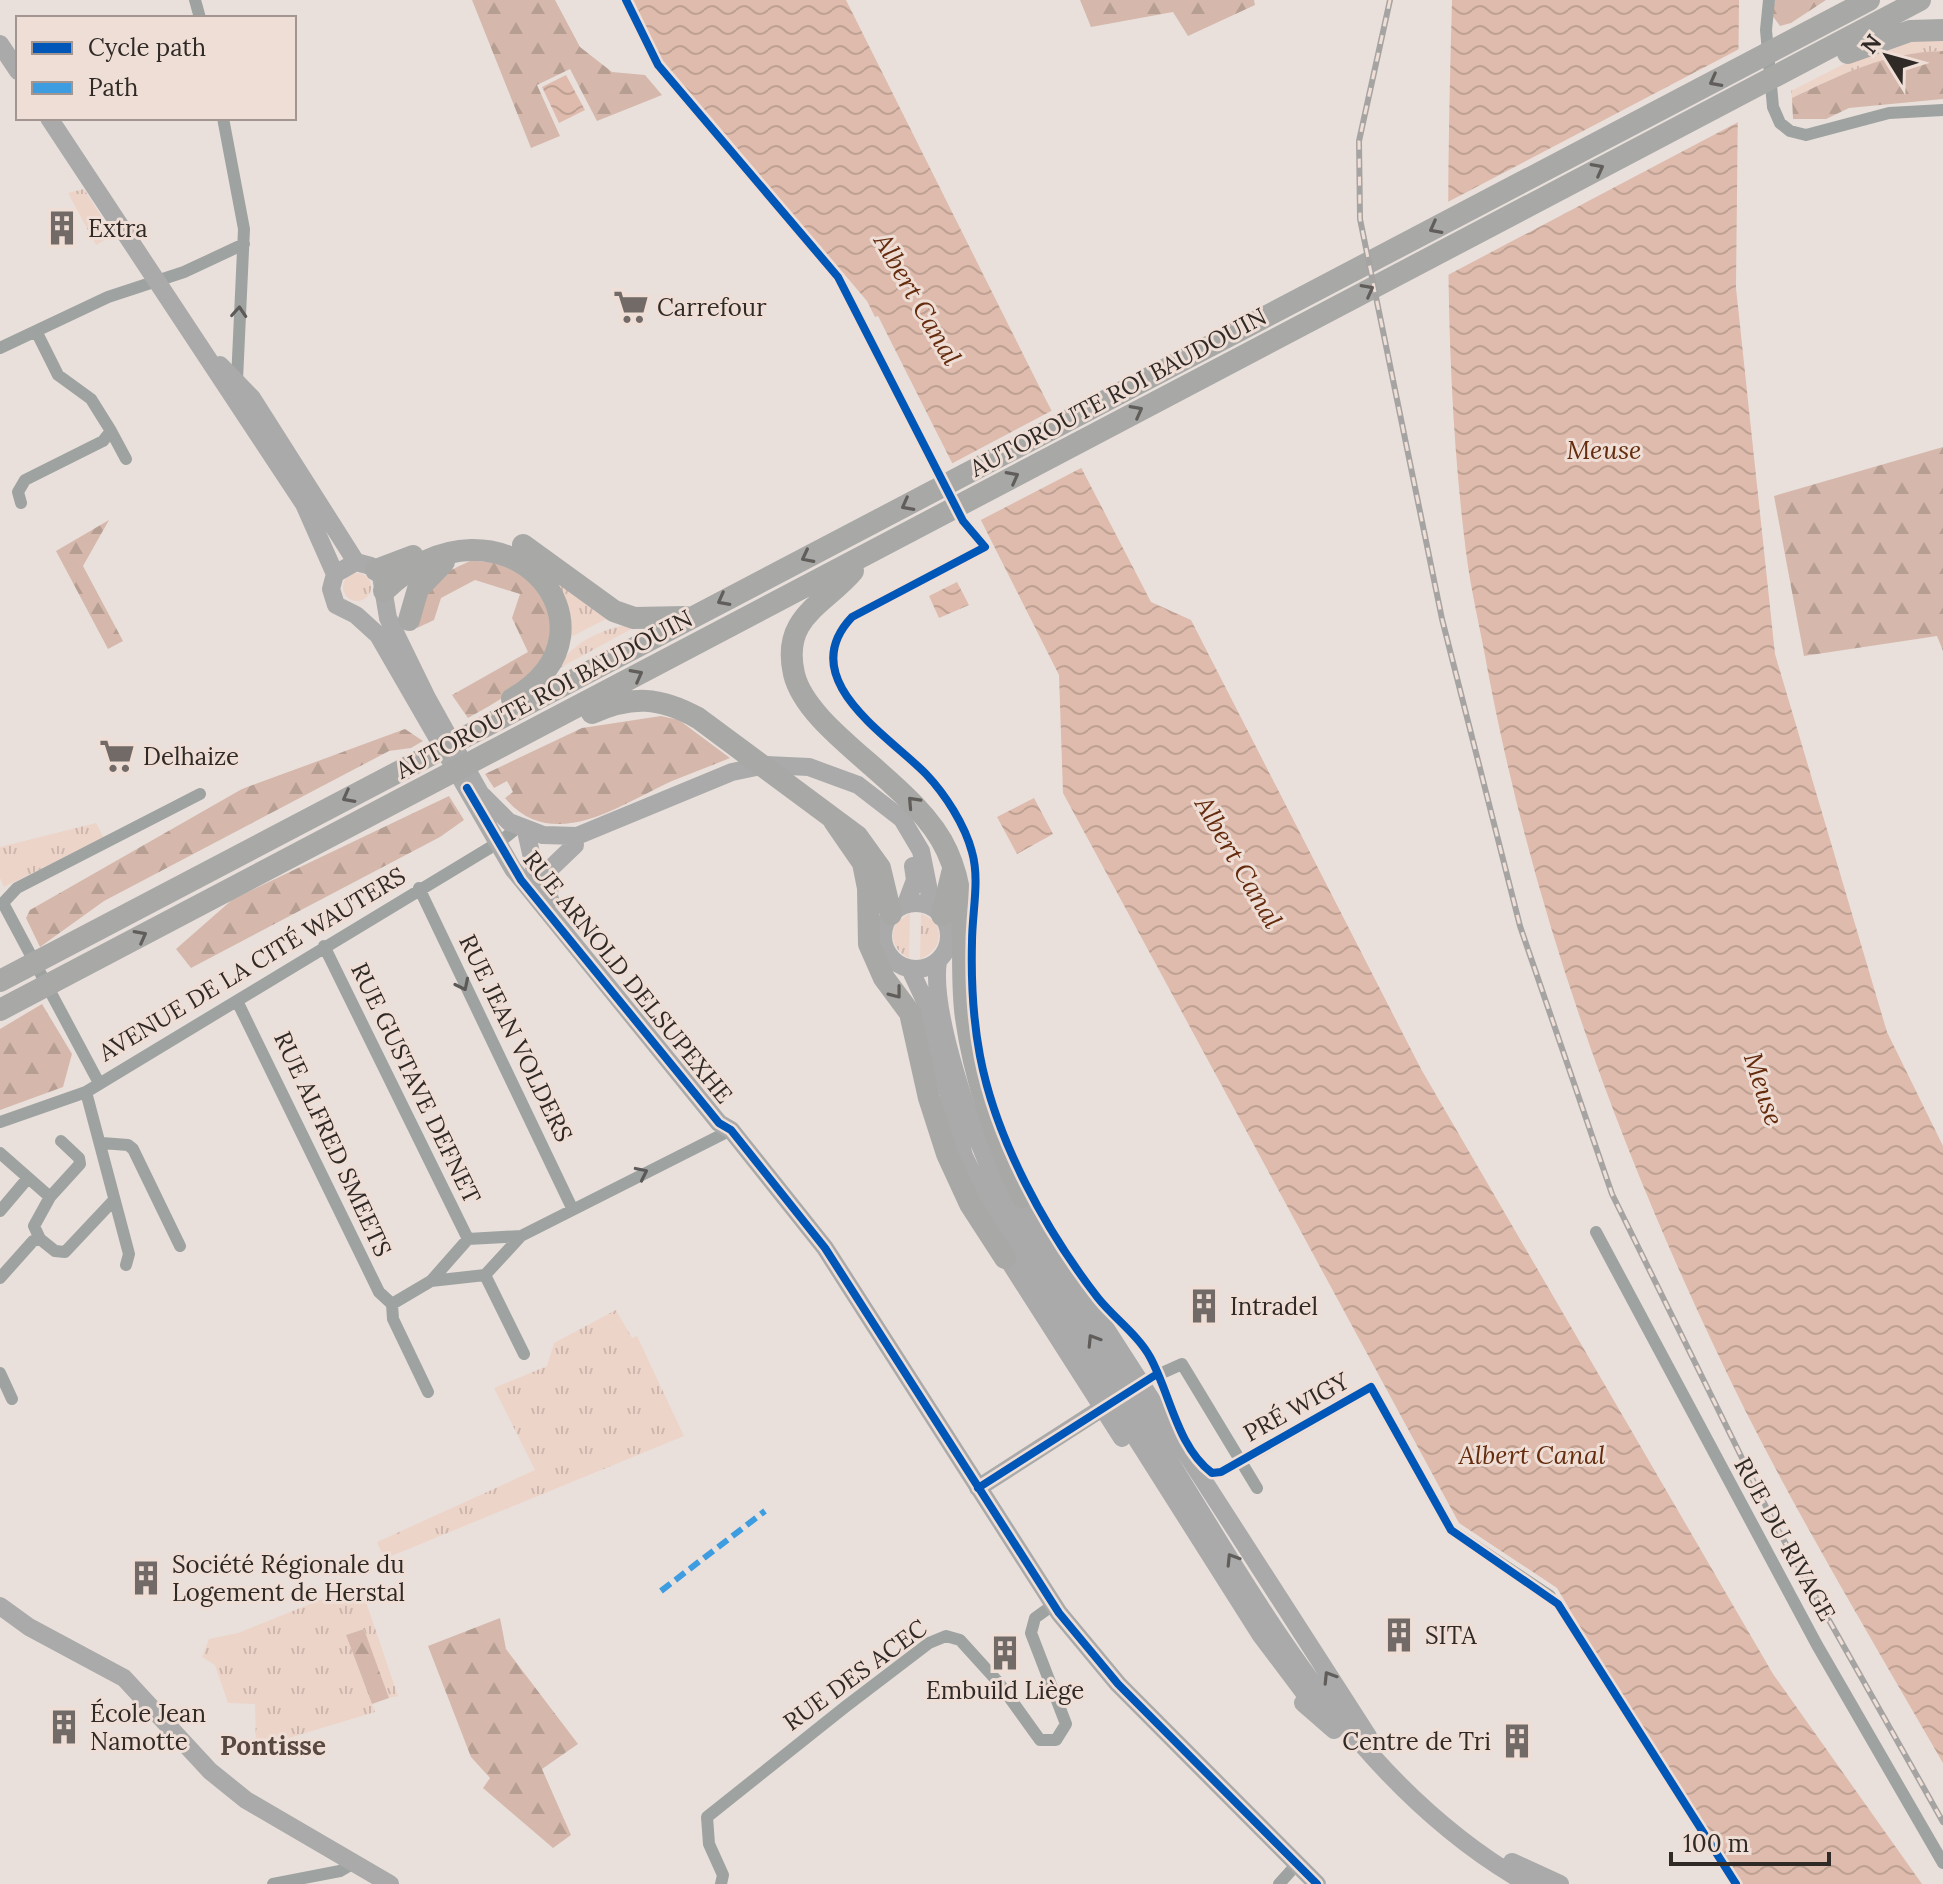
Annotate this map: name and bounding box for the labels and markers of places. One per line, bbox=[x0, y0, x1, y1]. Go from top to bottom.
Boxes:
building icon: Extra bbox=[43, 209, 81, 247]
place label: Extra bbox=[88, 213, 148, 244]
supermarket icon: Carrefour bbox=[612, 288, 650, 326]
place label: Carrefour bbox=[657, 292, 767, 323]
supermarket icon: Delhaize bbox=[98, 737, 136, 775]
place label: Delhaize bbox=[143, 741, 239, 772]
building icon: Intradel bbox=[1185, 1287, 1223, 1325]
place label: Intradel bbox=[1230, 1291, 1318, 1322]
place label: Société Régionale du Logement de Herstal bbox=[172, 1549, 405, 1608]
building icon: Société Régionale du Logement de Herstal bbox=[127, 1559, 165, 1597]
building icon: SITA bbox=[1380, 1616, 1418, 1654]
place label: SITA bbox=[1425, 1620, 1477, 1651]
building icon: Embuild Liège bbox=[986, 1634, 1024, 1672]
place label: Embuild Liège bbox=[926, 1675, 1084, 1706]
place label: École Jean Namotte bbox=[90, 1698, 206, 1757]
building icon: École Jean Namotte bbox=[45, 1708, 83, 1746]
building icon: Centre de Tri bbox=[1498, 1722, 1536, 1760]
place label: Centre de Tri bbox=[1342, 1726, 1491, 1757]

